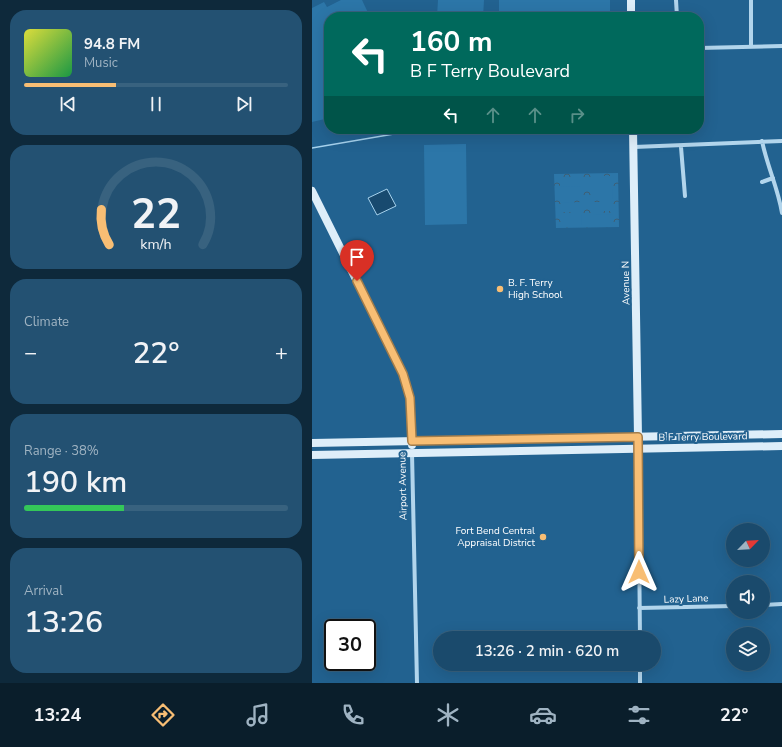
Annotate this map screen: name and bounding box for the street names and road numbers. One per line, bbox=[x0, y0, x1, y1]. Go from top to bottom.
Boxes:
street label: Avenue N bbox=[619, 261, 633, 305]
street label: B F Terry Boulevard bbox=[658, 429, 748, 445]
street label: Airport Avenue bbox=[395, 452, 411, 520]
street label: Lazy Lane bbox=[663, 591, 709, 607]

